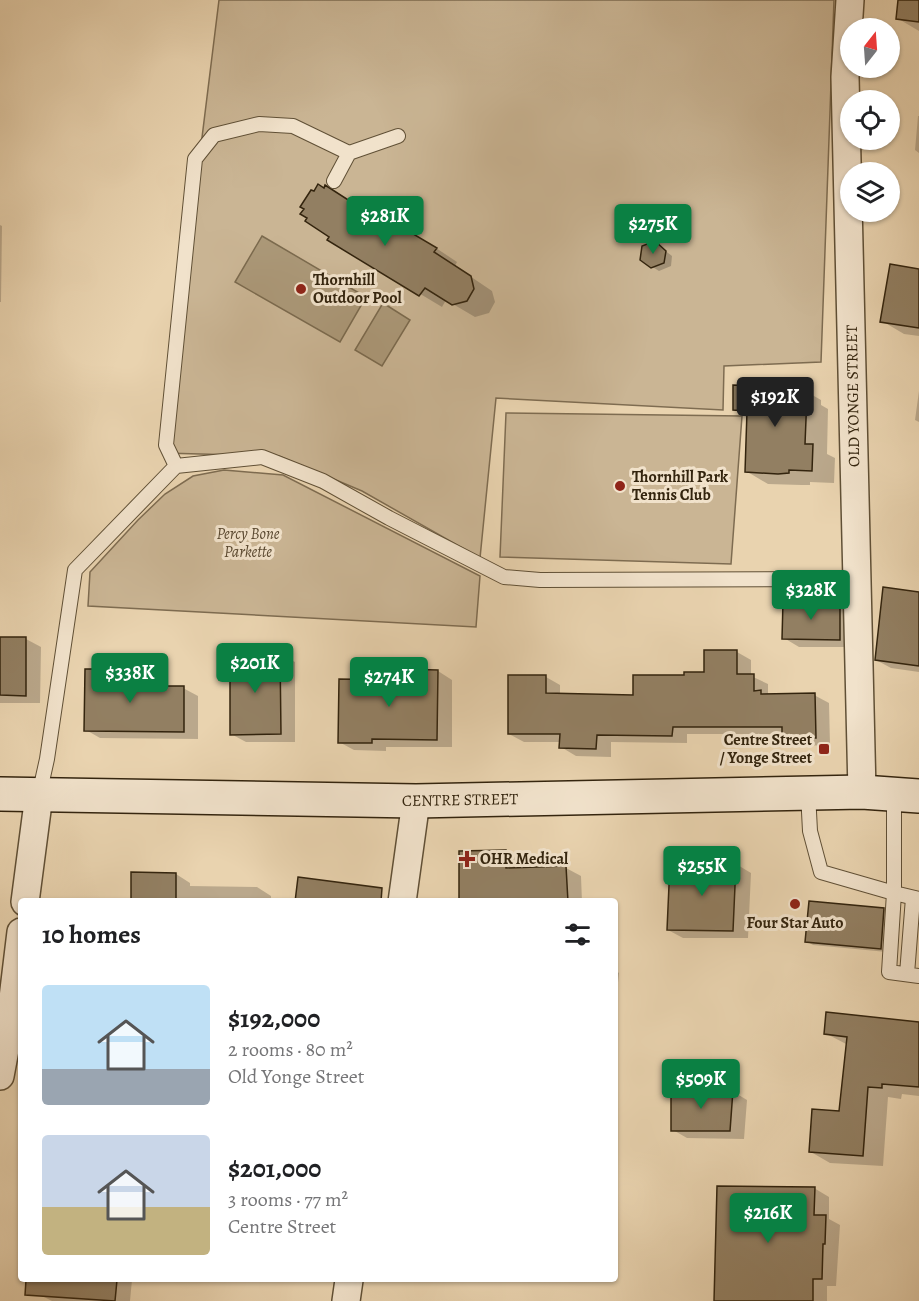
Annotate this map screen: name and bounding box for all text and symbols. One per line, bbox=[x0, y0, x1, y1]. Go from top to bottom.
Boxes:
north arrow bbox=[840, 18, 900, 78]
map controls bbox=[840, 18, 900, 222]
button: locate bbox=[840, 90, 900, 150]
button: layers bbox=[840, 162, 900, 222]
pin: $281K bbox=[343, 196, 427, 247]
text: $281K bbox=[361, 202, 409, 229]
pin: $275K bbox=[611, 204, 695, 255]
text: $275K bbox=[628, 210, 678, 237]
place label: Thornhill Outdoor Pool bbox=[313, 269, 403, 309]
marker: Thornhill Outdoor Pool bbox=[294, 282, 308, 296]
street label: OLD YONGE STREET bbox=[841, 325, 865, 467]
pin: $192K bbox=[733, 377, 817, 428]
text: $192K bbox=[751, 383, 799, 410]
place label: Thornhill Park Tennis Club bbox=[632, 466, 729, 506]
marker: Thornhill Park Tennis Club bbox=[613, 479, 627, 493]
park label: Percy Bone Parkette bbox=[216, 523, 280, 563]
pin: $328K bbox=[769, 570, 853, 621]
text: $328K bbox=[786, 576, 836, 603]
pin: $201K bbox=[213, 643, 297, 694]
text: $201K bbox=[230, 649, 280, 676]
pin: $338K bbox=[88, 653, 172, 704]
pin: $274K bbox=[347, 657, 431, 708]
text: $338K bbox=[105, 659, 155, 686]
text: $274K bbox=[364, 663, 414, 690]
place label: Centre Street / Yonge Street bbox=[719, 729, 813, 769]
marker: Centre Street / Yonge Street bbox=[817, 742, 831, 756]
street label: CENTRE STREET bbox=[402, 788, 519, 812]
pin: $255K bbox=[660, 846, 744, 897]
place label: OHR Medical bbox=[480, 848, 569, 870]
marker: OHR Medical bbox=[458, 850, 476, 868]
text: $255K bbox=[677, 852, 727, 879]
marker: Four Star Auto bbox=[788, 897, 802, 911]
place label: Four Star Auto bbox=[746, 912, 844, 934]
text: 10 homes bbox=[42, 917, 141, 952]
icon: filters bbox=[561, 918, 594, 951]
text: $192,000 bbox=[228, 1001, 320, 1036]
icon: home bbox=[90, 1009, 162, 1081]
text: 2 rooms · 80 m² bbox=[228, 1036, 353, 1063]
pin: $509K bbox=[659, 1059, 743, 1110]
text: Old Yonge Street bbox=[228, 1063, 364, 1090]
text: $509K bbox=[676, 1065, 726, 1092]
text: $201,000 bbox=[228, 1151, 321, 1186]
icon: home bbox=[90, 1159, 162, 1231]
text: 3 rooms · 77 m² bbox=[228, 1186, 348, 1213]
pin: $216K bbox=[726, 1193, 810, 1244]
text: $216K bbox=[744, 1199, 792, 1226]
text: Centre Street bbox=[228, 1213, 336, 1240]

